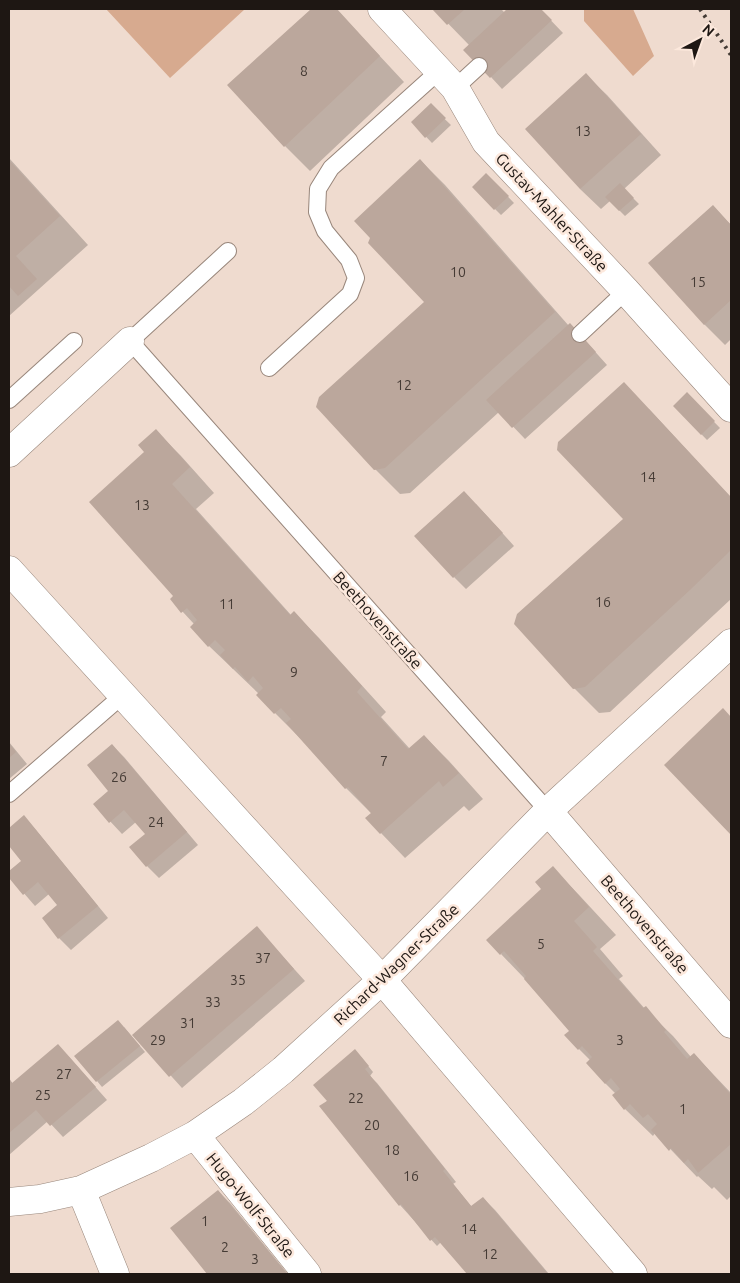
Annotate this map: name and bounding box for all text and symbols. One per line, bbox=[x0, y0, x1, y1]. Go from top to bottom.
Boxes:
north arrow bbox=[675, 15, 725, 65]
text: N bbox=[699, 21, 718, 40]
house number: 8 bbox=[300, 63, 308, 79]
house number: 13 bbox=[575, 123, 591, 139]
street label: Gustav-Mahler-Straße bbox=[492, 149, 612, 275]
house number: 10 bbox=[450, 264, 466, 280]
house number: 15 bbox=[690, 274, 706, 290]
house number: 12 bbox=[396, 377, 412, 393]
house number: 14 bbox=[640, 469, 656, 485]
house number: 13 bbox=[134, 497, 150, 513]
street label: Beethovenstraße bbox=[330, 568, 426, 672]
house number: 16 bbox=[595, 594, 611, 610]
house number: 11 bbox=[219, 596, 235, 612]
house number: 9 bbox=[290, 664, 298, 680]
house number: 7 bbox=[380, 753, 388, 769]
house number: 26 bbox=[111, 769, 127, 785]
house number: 24 bbox=[148, 814, 164, 830]
street label: Beethovenstraße bbox=[597, 871, 693, 977]
street label: Richard-Wagner-Straße bbox=[330, 900, 462, 1028]
house number: 5 bbox=[537, 936, 545, 952]
house number: 37 bbox=[255, 950, 271, 966]
house number: 35 bbox=[230, 972, 246, 988]
house number: 33 bbox=[205, 994, 221, 1010]
house number: 31 bbox=[180, 1015, 196, 1031]
house number: 29 bbox=[150, 1032, 166, 1048]
house number: 3 bbox=[616, 1032, 624, 1048]
house number: 27 bbox=[56, 1066, 72, 1082]
house number: 25 bbox=[35, 1087, 51, 1103]
house number: 22 bbox=[348, 1090, 364, 1106]
house number: 1 bbox=[679, 1101, 687, 1117]
house number: 20 bbox=[364, 1117, 380, 1133]
house number: 18 bbox=[384, 1142, 400, 1158]
street label: Hugo-Wolf-Straße bbox=[203, 1149, 299, 1261]
house number: 16 bbox=[403, 1168, 419, 1184]
house number: 1 bbox=[201, 1213, 209, 1229]
house number: 14 bbox=[461, 1221, 477, 1237]
house number: 2 bbox=[221, 1239, 229, 1255]
house number: 12 bbox=[482, 1246, 498, 1262]
house number: 3 bbox=[251, 1251, 259, 1267]

